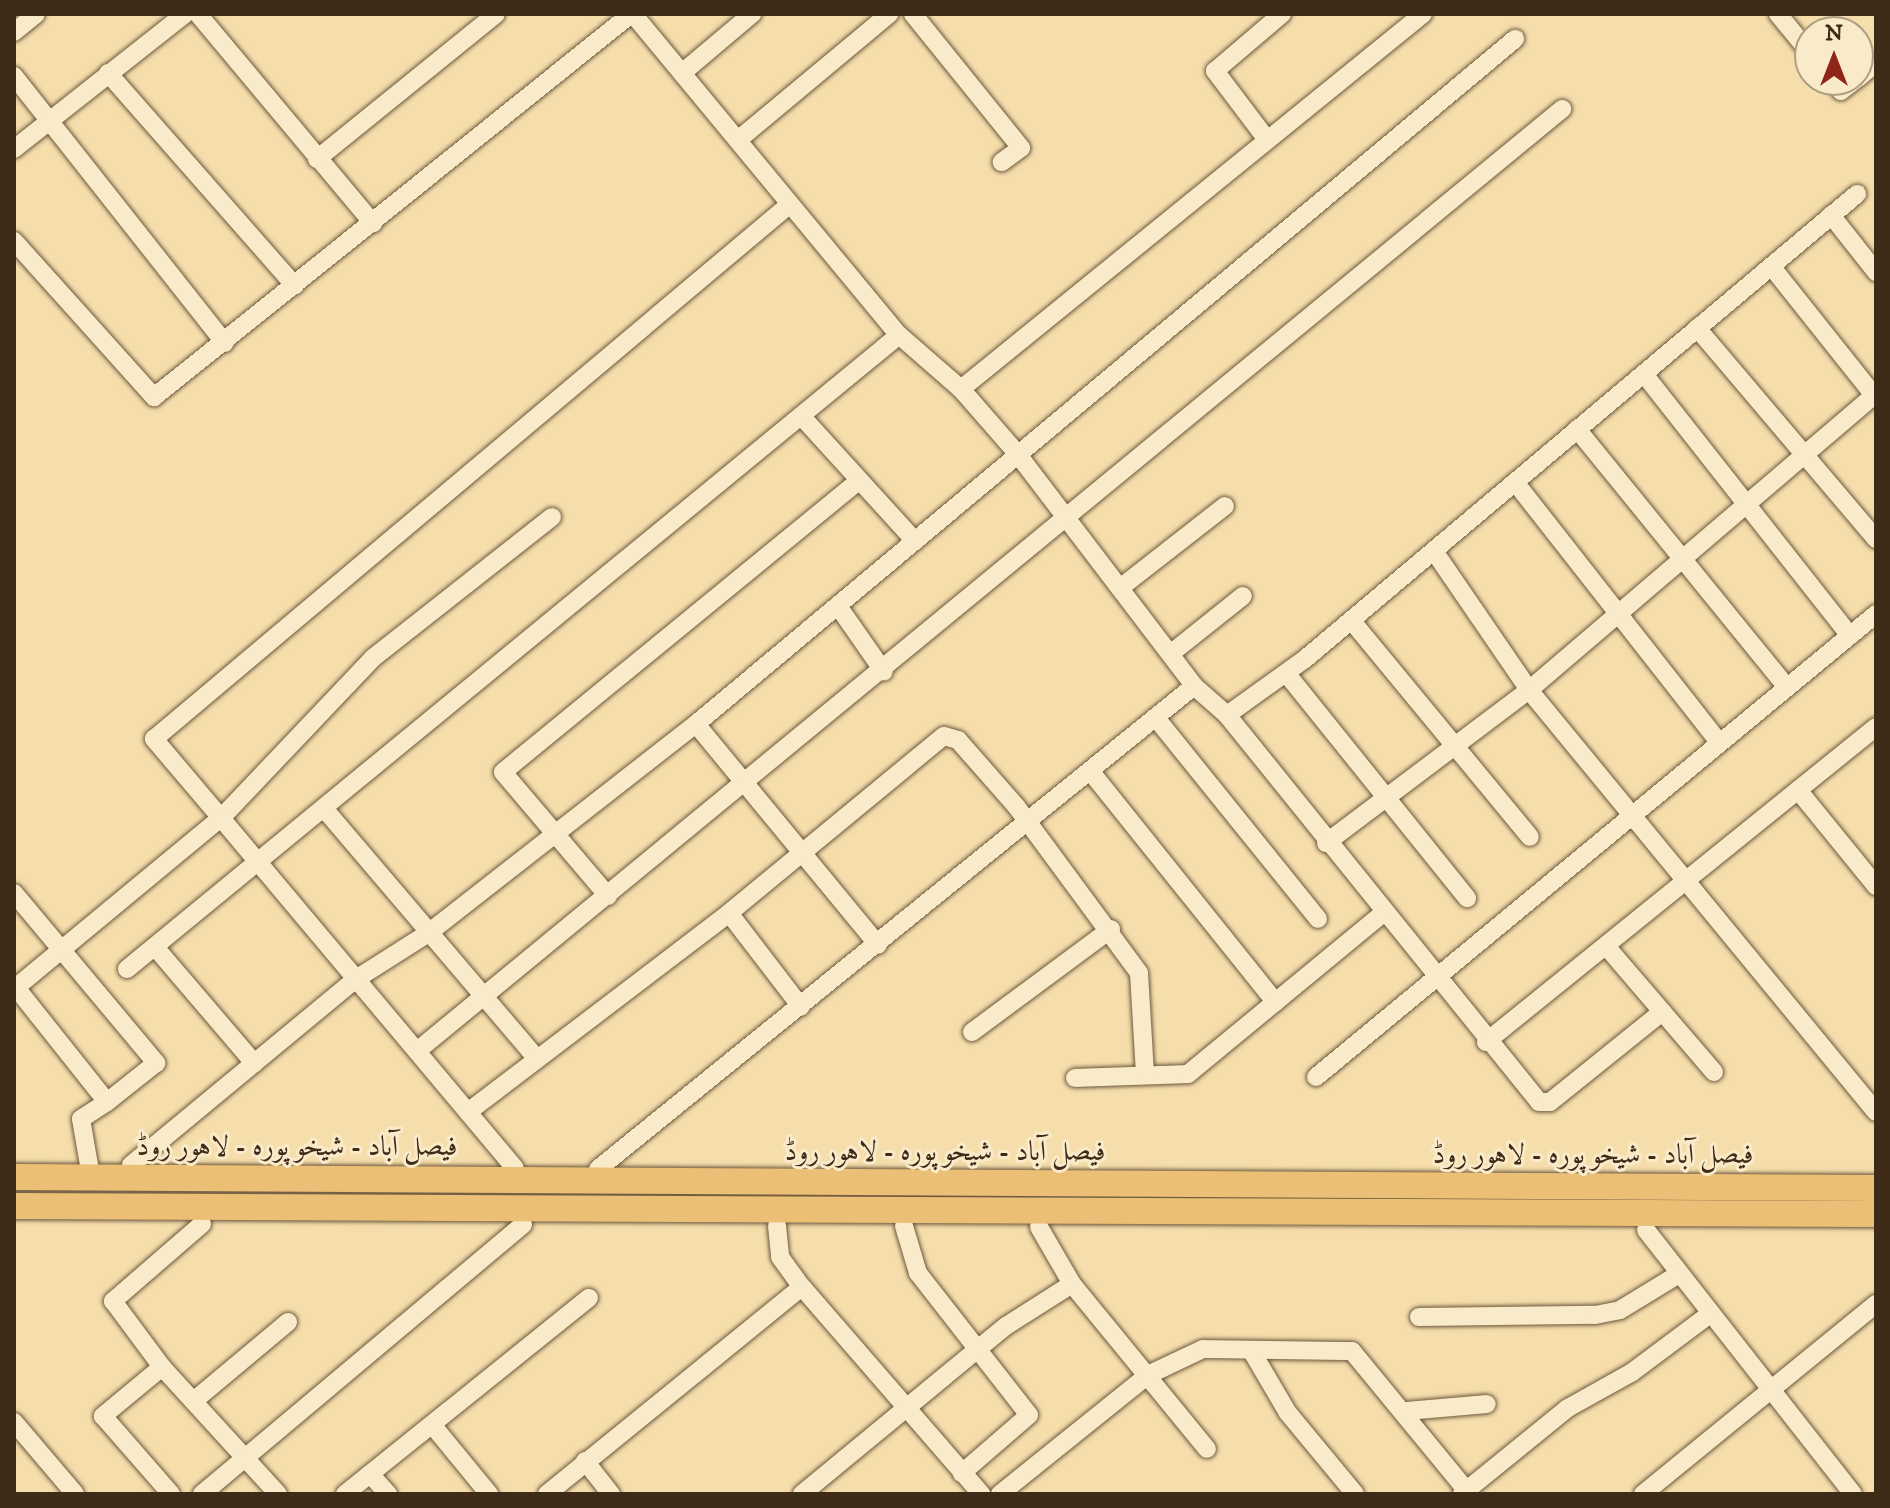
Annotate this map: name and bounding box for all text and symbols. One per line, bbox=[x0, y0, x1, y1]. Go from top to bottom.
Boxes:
north arrow bbox=[1794, 16, 1874, 96]
text: N bbox=[1825, 20, 1843, 47]
street label: فیصل آباد - شیخو پورہ - لاہور روڈ bbox=[137, 1130, 457, 1164]
street label: فیصل آباد - شیخو پورہ - لاہور روڈ bbox=[785, 1135, 1105, 1169]
street label: فیصل آباد - شیخو پورہ - لاہور روڈ bbox=[1433, 1138, 1753, 1172]

